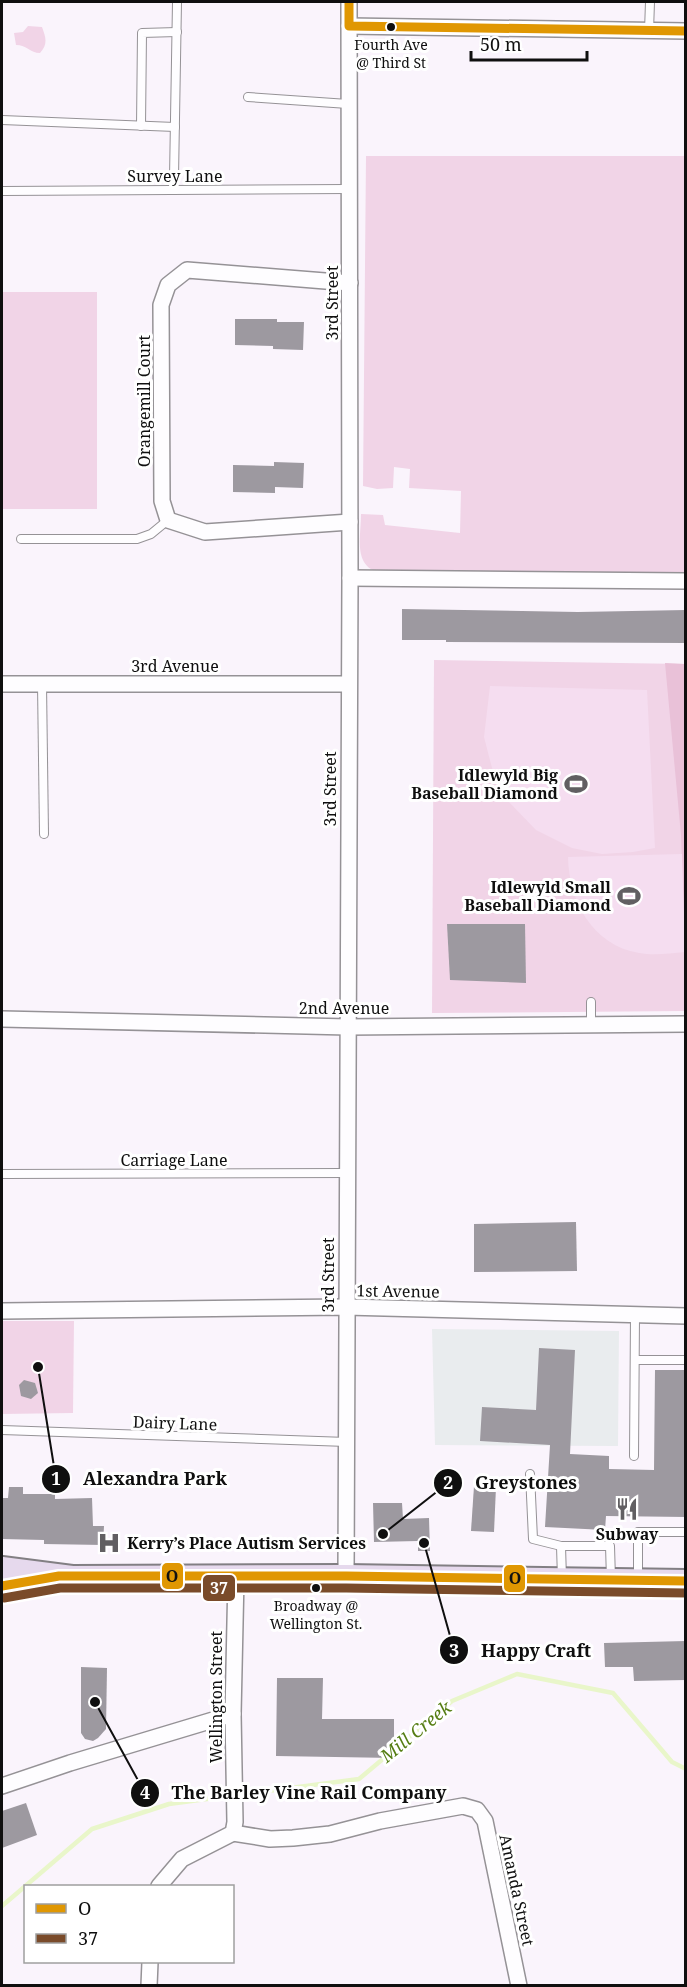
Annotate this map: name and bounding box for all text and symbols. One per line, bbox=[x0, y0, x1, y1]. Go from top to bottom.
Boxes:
marker: Fourth Ave @ Third St bbox=[385, 21, 397, 33]
scale bar bbox=[471, 24, 586, 62]
text: 50 m bbox=[480, 32, 522, 56]
place label: Fourth Ave @ Third St bbox=[354, 35, 428, 72]
street label: Survey Lane bbox=[127, 165, 223, 187]
street label: 3rd Street bbox=[321, 265, 343, 341]
street label: Orangemill Court bbox=[133, 334, 155, 467]
street label: 3rd Avenue bbox=[131, 655, 219, 677]
street label: 3rd Street bbox=[319, 751, 341, 827]
place label: Idlewyld Big Baseball Diamond bbox=[411, 764, 559, 804]
sports icon: Idlewyld Big Baseball Diamond bbox=[563, 771, 589, 797]
place label: Idlewyld Small Baseball Diamond bbox=[464, 876, 612, 916]
sports icon: Idlewyld Small Baseball Diamond bbox=[616, 883, 642, 909]
street label: 2nd Avenue bbox=[299, 997, 389, 1019]
street label: Carriage Lane bbox=[120, 1149, 228, 1171]
street label: 3rd Street bbox=[317, 1237, 339, 1313]
street label: 1st Avenue bbox=[356, 1279, 440, 1303]
street label: Dairy Lane bbox=[132, 1411, 218, 1435]
callout: Alexandra Park bbox=[41, 1461, 239, 1497]
callout: Greystones bbox=[433, 1465, 589, 1501]
text: 1 bbox=[51, 1466, 61, 1490]
text: Alexandra Park bbox=[83, 1466, 228, 1490]
text: 2 bbox=[443, 1470, 453, 1494]
text: Greystones bbox=[475, 1470, 577, 1494]
restaurant icon: Subway bbox=[614, 1496, 640, 1522]
place label: Subway bbox=[596, 1523, 659, 1545]
hospital icon: Kerry’s Place Autism Services bbox=[96, 1530, 122, 1556]
place label: Kerry’s Place Autism Services bbox=[127, 1532, 366, 1554]
line badge: O bbox=[161, 1562, 184, 1590]
line badge: O bbox=[503, 1564, 526, 1593]
text: O bbox=[166, 1565, 178, 1587]
text: O bbox=[509, 1567, 521, 1589]
line badge: 37 bbox=[202, 1574, 236, 1602]
text: 37 bbox=[210, 1577, 228, 1599]
marker: Broadway @ Wellington St. bbox=[310, 1582, 322, 1594]
place label: Broadway @ Wellington St. bbox=[270, 1596, 362, 1633]
street label: Wellington Street bbox=[205, 1630, 227, 1763]
callout: Happy Craft bbox=[439, 1632, 603, 1668]
text: 3 bbox=[449, 1638, 459, 1662]
text: Happy Craft bbox=[481, 1638, 591, 1662]
water label: Mill Creek bbox=[374, 1695, 457, 1768]
callout: The Barley Vine Rail Company bbox=[130, 1775, 459, 1811]
text: 4 bbox=[140, 1780, 150, 1804]
text: The Barley Vine Rail Company bbox=[172, 1780, 447, 1804]
street label: Amanda Street bbox=[494, 1832, 540, 1948]
legend bbox=[24, 1885, 234, 1963]
text: O bbox=[78, 1896, 91, 1920]
text: 37 bbox=[78, 1926, 98, 1950]

